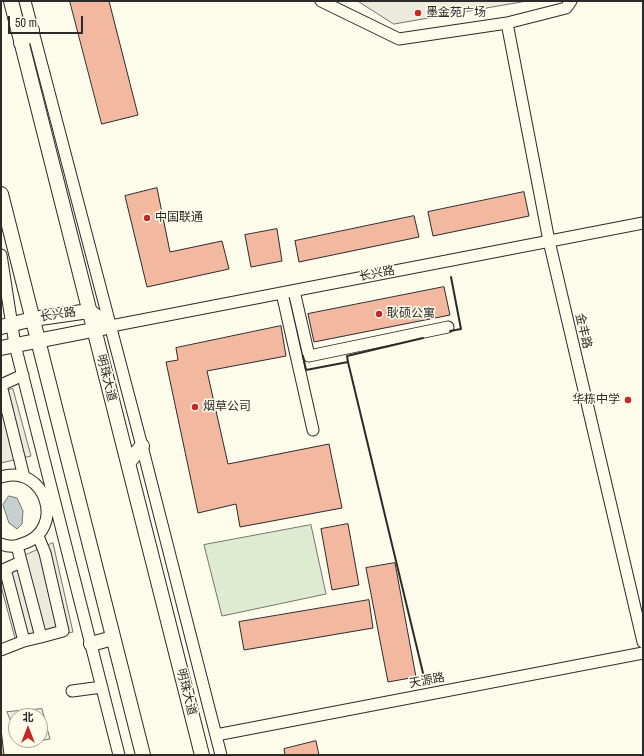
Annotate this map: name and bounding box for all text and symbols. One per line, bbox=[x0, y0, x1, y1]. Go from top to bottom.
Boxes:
place label: 墨金苑广场 bbox=[426, 6, 486, 20]
scale bar bbox=[10, 8, 85, 34]
marker: 墨金苑广场 bbox=[413, 8, 423, 18]
text: 50 m bbox=[15, 15, 37, 31]
place label: 中国联通 bbox=[155, 211, 203, 225]
marker: 中国联通 bbox=[142, 213, 152, 223]
street label: 长兴路 bbox=[358, 263, 396, 285]
street label: 长兴路 bbox=[39, 305, 77, 325]
place label: 耿硕公寓 bbox=[387, 307, 435, 321]
marker: 耿硕公寓 bbox=[374, 309, 384, 319]
street label: 金丰路 bbox=[572, 312, 594, 350]
street label: 明珠大道 bbox=[93, 353, 119, 403]
place label: 华栋中学 bbox=[572, 393, 620, 407]
marker: 华栋中学 bbox=[623, 395, 633, 405]
place label: 烟草公司 bbox=[203, 400, 251, 414]
marker: 烟草公司 bbox=[190, 402, 200, 412]
street label: 明珠大道 bbox=[173, 667, 199, 717]
street label: 天源路 bbox=[408, 670, 446, 692]
north arrow bbox=[8, 708, 48, 748]
text: 北 bbox=[23, 710, 34, 724]

